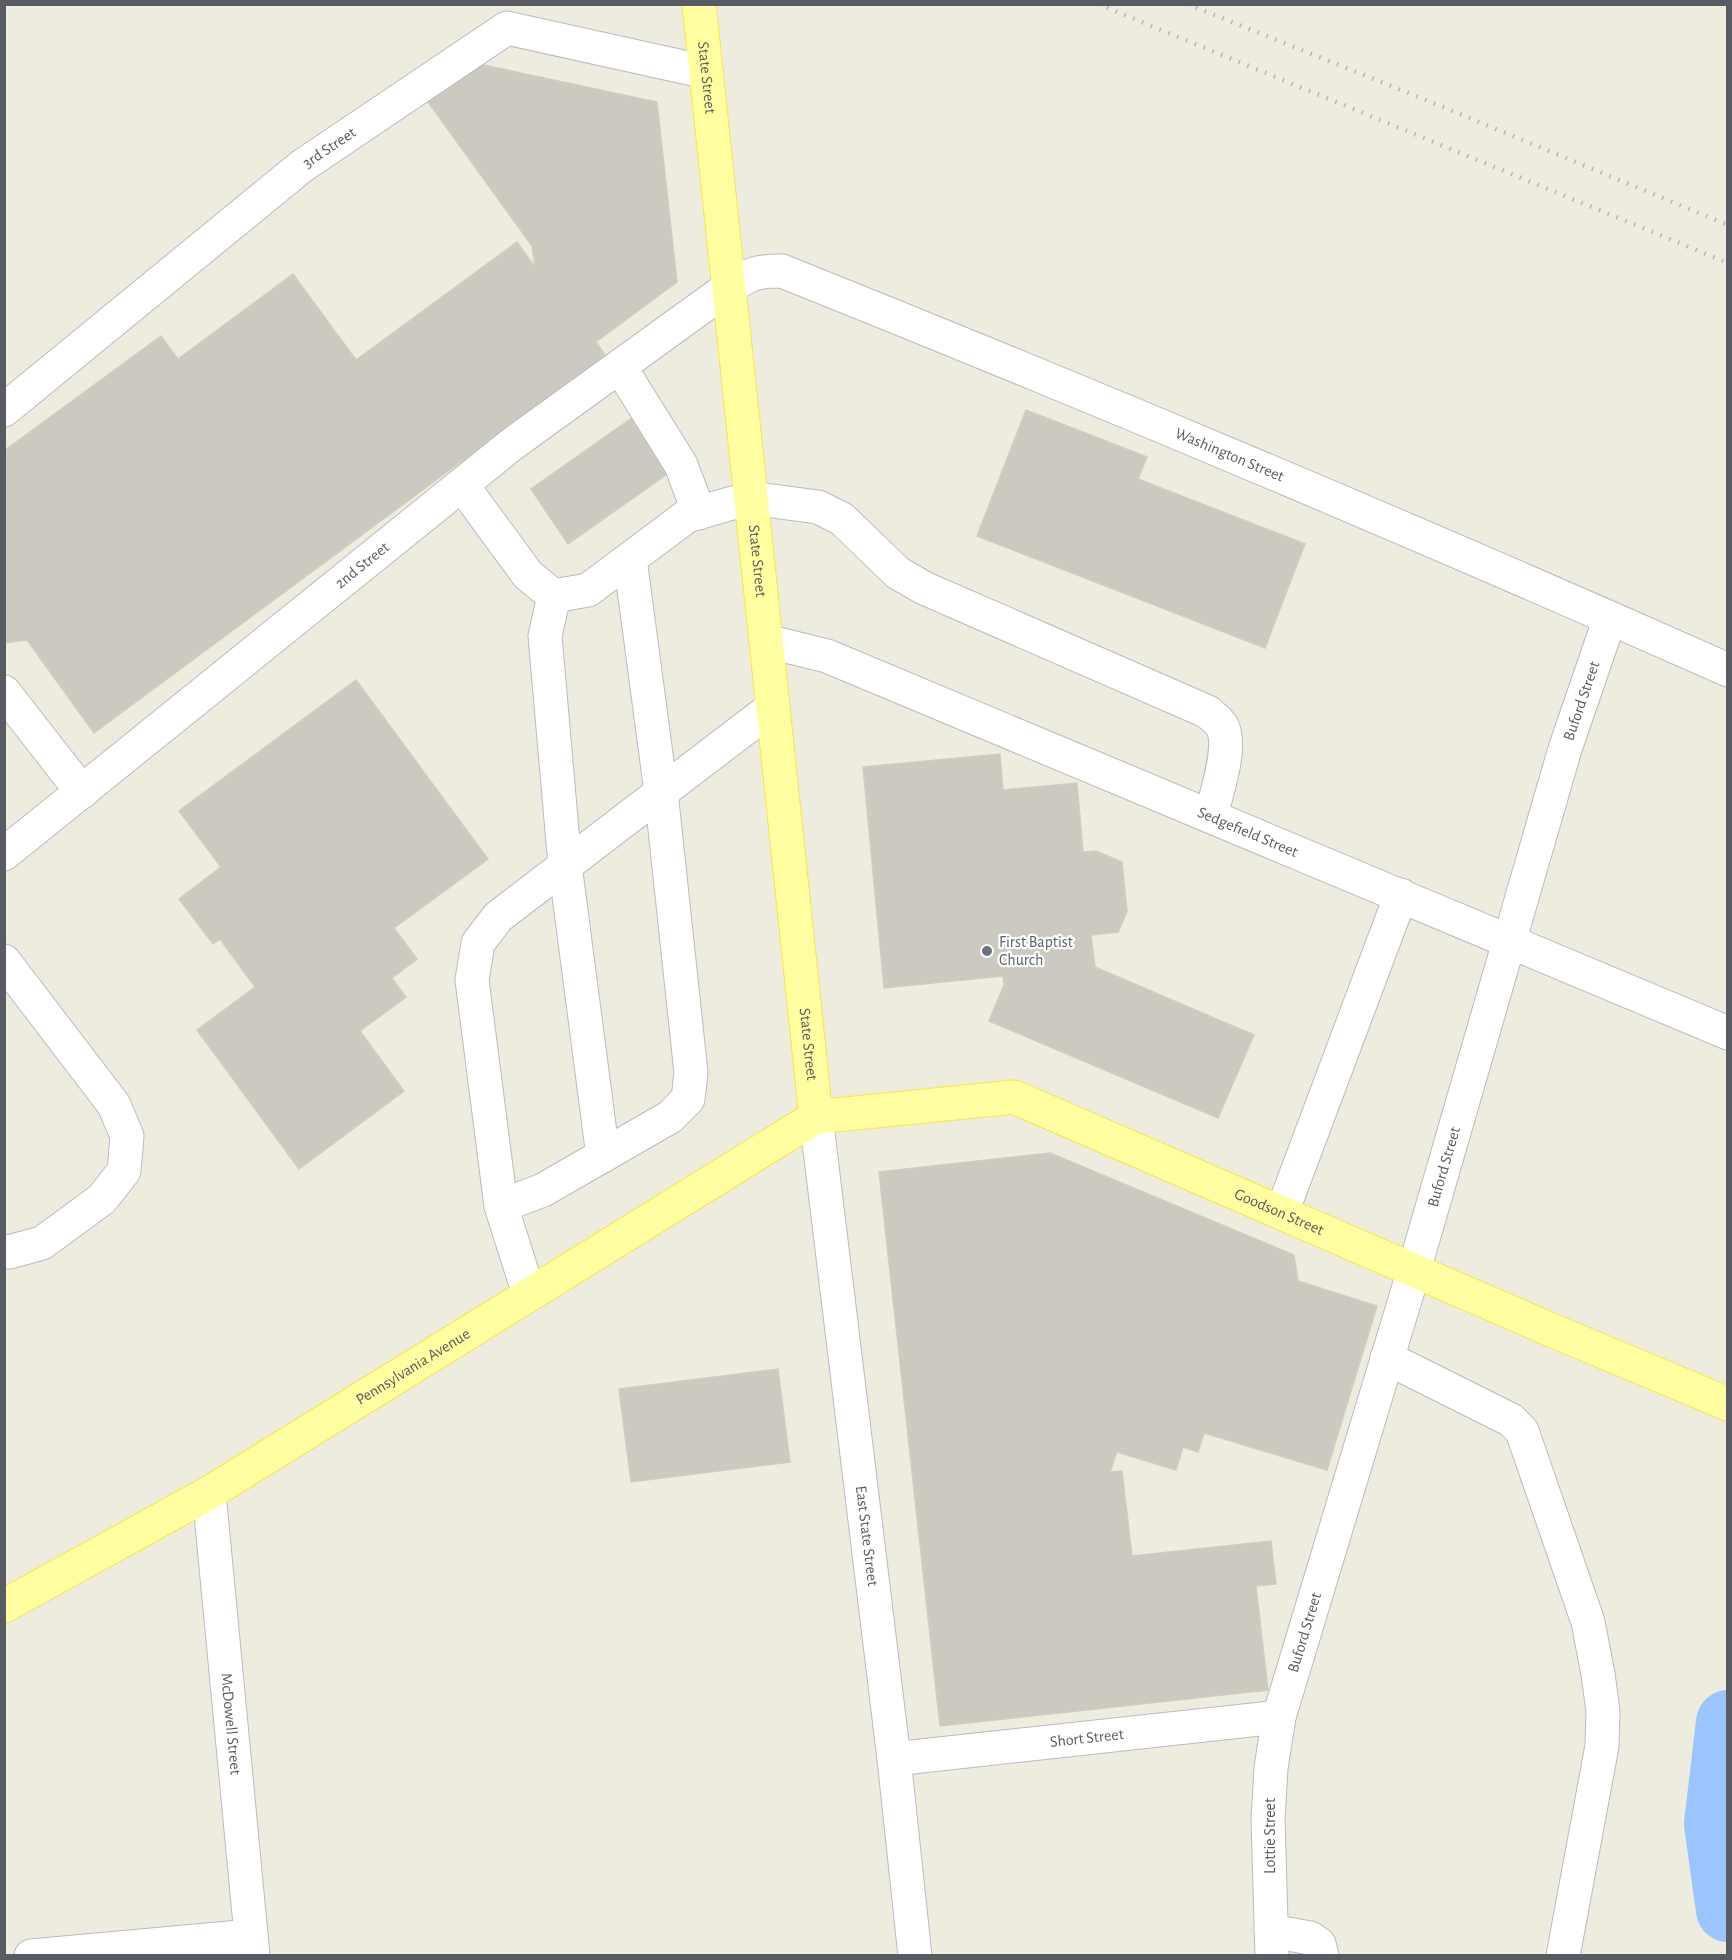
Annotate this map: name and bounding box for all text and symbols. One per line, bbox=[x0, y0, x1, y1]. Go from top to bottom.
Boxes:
street label: State Street bbox=[695, 41, 718, 115]
street label: 3rd Street bbox=[300, 124, 359, 171]
street label: Washington Street bbox=[1173, 425, 1286, 485]
street label: State Street bbox=[746, 524, 769, 598]
street label: 2nd Street bbox=[332, 539, 392, 592]
street label: Buford Street bbox=[1561, 659, 1603, 743]
street label: Sedgefield Street bbox=[1195, 804, 1300, 860]
place label: First Baptist Church bbox=[999, 934, 1073, 968]
marker: First Baptist Church bbox=[980, 944, 994, 958]
street label: State Street bbox=[797, 1007, 820, 1081]
street label: Buford Street bbox=[1425, 1125, 1463, 1209]
street label: Goodson Street bbox=[1232, 1186, 1326, 1238]
street label: Pennsylvania Avenue bbox=[353, 1325, 473, 1408]
street label: East State Street bbox=[853, 1485, 881, 1587]
street label: Buford Street bbox=[1285, 1591, 1324, 1674]
street label: McDowell Street bbox=[218, 1672, 244, 1776]
street label: Short Street bbox=[1049, 1726, 1125, 1750]
street label: Lottie Street bbox=[1262, 1798, 1278, 1874]

